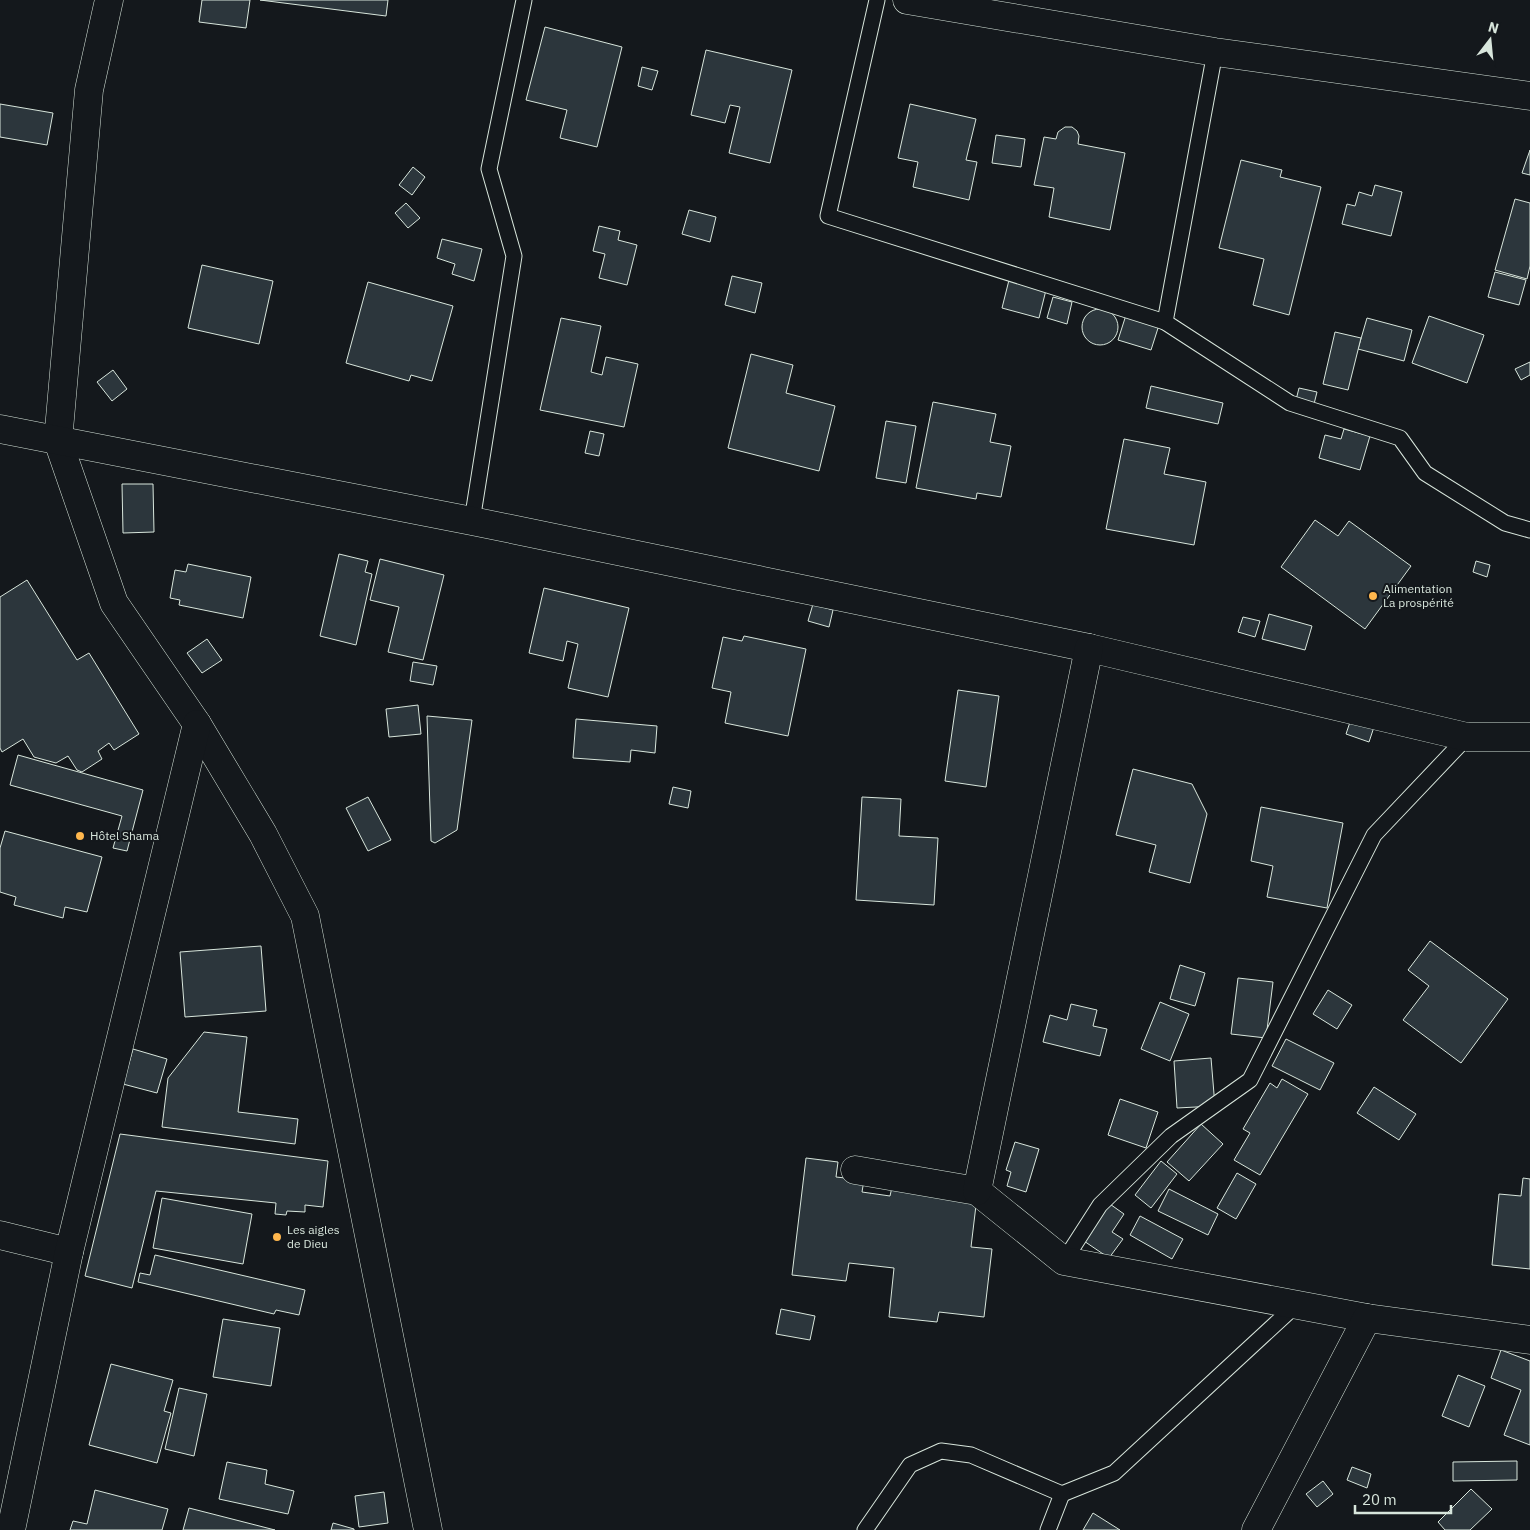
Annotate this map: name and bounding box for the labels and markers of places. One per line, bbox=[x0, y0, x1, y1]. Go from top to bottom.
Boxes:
place label: Alimentation La prospérité bbox=[1383, 581, 1454, 610]
marker: Alimentation La prospérité bbox=[1367, 590, 1379, 602]
place label: Hôtel Shama bbox=[90, 828, 160, 843]
marker: Hôtel Shama bbox=[74, 830, 86, 842]
place label: Les aigles de Dieu bbox=[287, 1222, 340, 1251]
marker: Les aigles de Dieu bbox=[271, 1231, 283, 1243]

